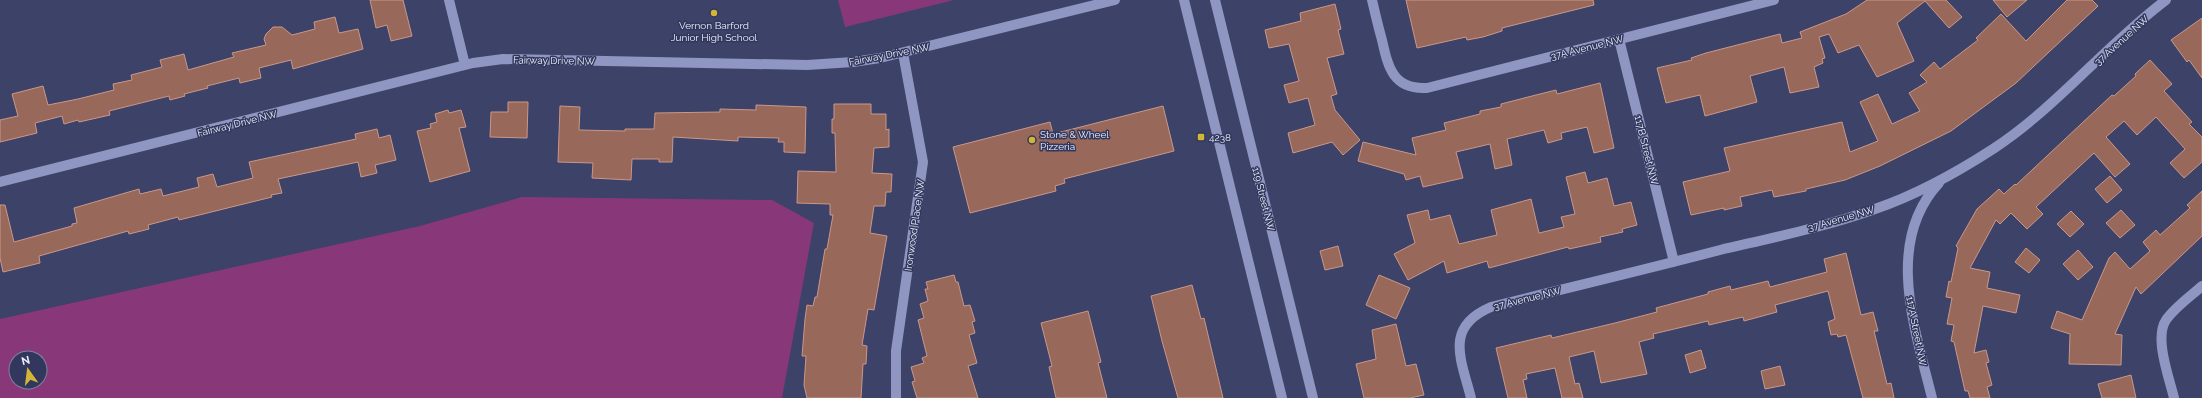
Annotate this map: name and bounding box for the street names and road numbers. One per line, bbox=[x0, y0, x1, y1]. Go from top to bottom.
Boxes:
street label: 37 Avenue NW bbox=[2092, 13, 2151, 67]
street label: 37A Avenue NW bbox=[1550, 33, 1625, 62]
street label: Fairway Drive NW bbox=[848, 41, 931, 68]
street label: Fairway Drive NW bbox=[513, 54, 596, 67]
street label: Fairway Drive NW bbox=[196, 108, 279, 139]
street label: 117B Street NW bbox=[1633, 114, 1661, 187]
street label: 119 Street NW bbox=[1250, 166, 1277, 233]
street label: Ironwood Place NW bbox=[903, 178, 926, 272]
street label: 37 Avenue NW bbox=[1807, 204, 1876, 233]
street label: 37 Avenue NW bbox=[1492, 285, 1562, 312]
street label: 117A Street NW bbox=[1904, 295, 1929, 367]

